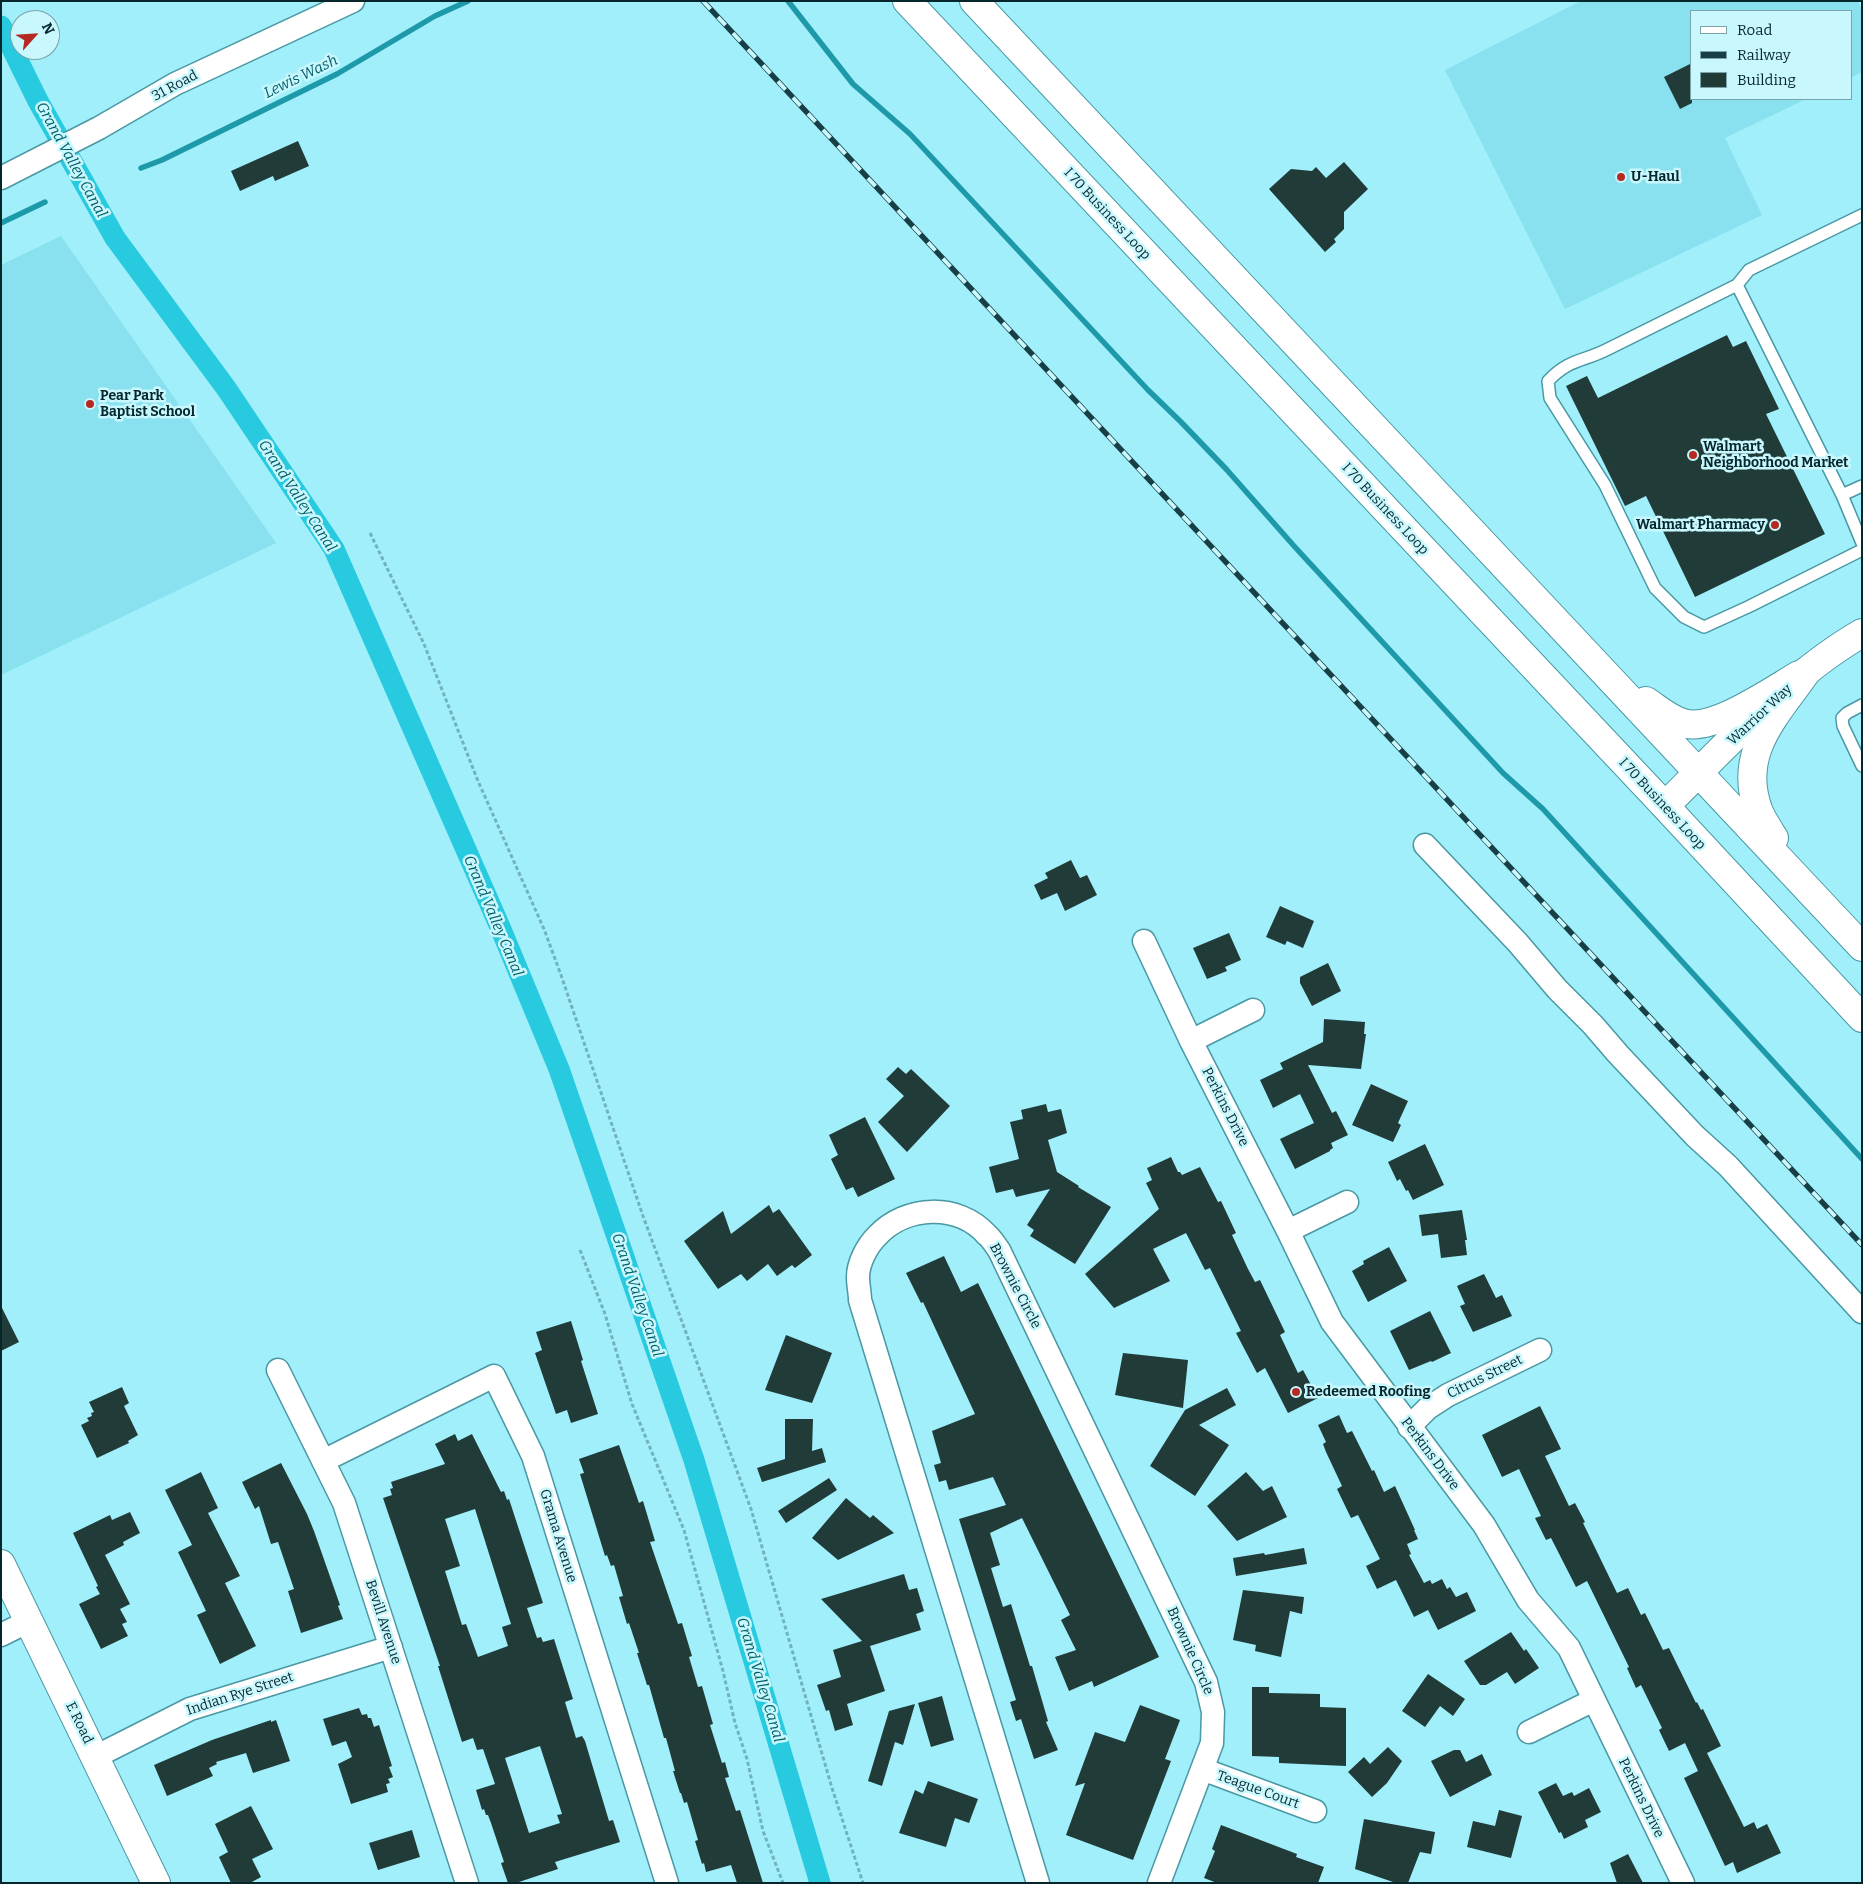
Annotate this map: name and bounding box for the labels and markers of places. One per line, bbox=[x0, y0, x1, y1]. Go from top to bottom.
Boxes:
place label: U-Haul bbox=[1631, 169, 1680, 185]
marker: U-Haul bbox=[1615, 171, 1627, 183]
place label: Pear Park Baptist School bbox=[100, 388, 195, 421]
marker: Pear Park Baptist School bbox=[84, 398, 96, 410]
place label: Walmart Neighborhood Market bbox=[1703, 439, 1849, 472]
marker: Walmart Neighborhood Market bbox=[1687, 449, 1699, 461]
place label: Walmart Pharmacy bbox=[1636, 517, 1765, 533]
marker: Walmart Pharmacy bbox=[1769, 519, 1781, 531]
place label: Redeemed Roofing bbox=[1306, 1384, 1431, 1400]
marker: Redeemed Roofing bbox=[1290, 1386, 1302, 1398]

